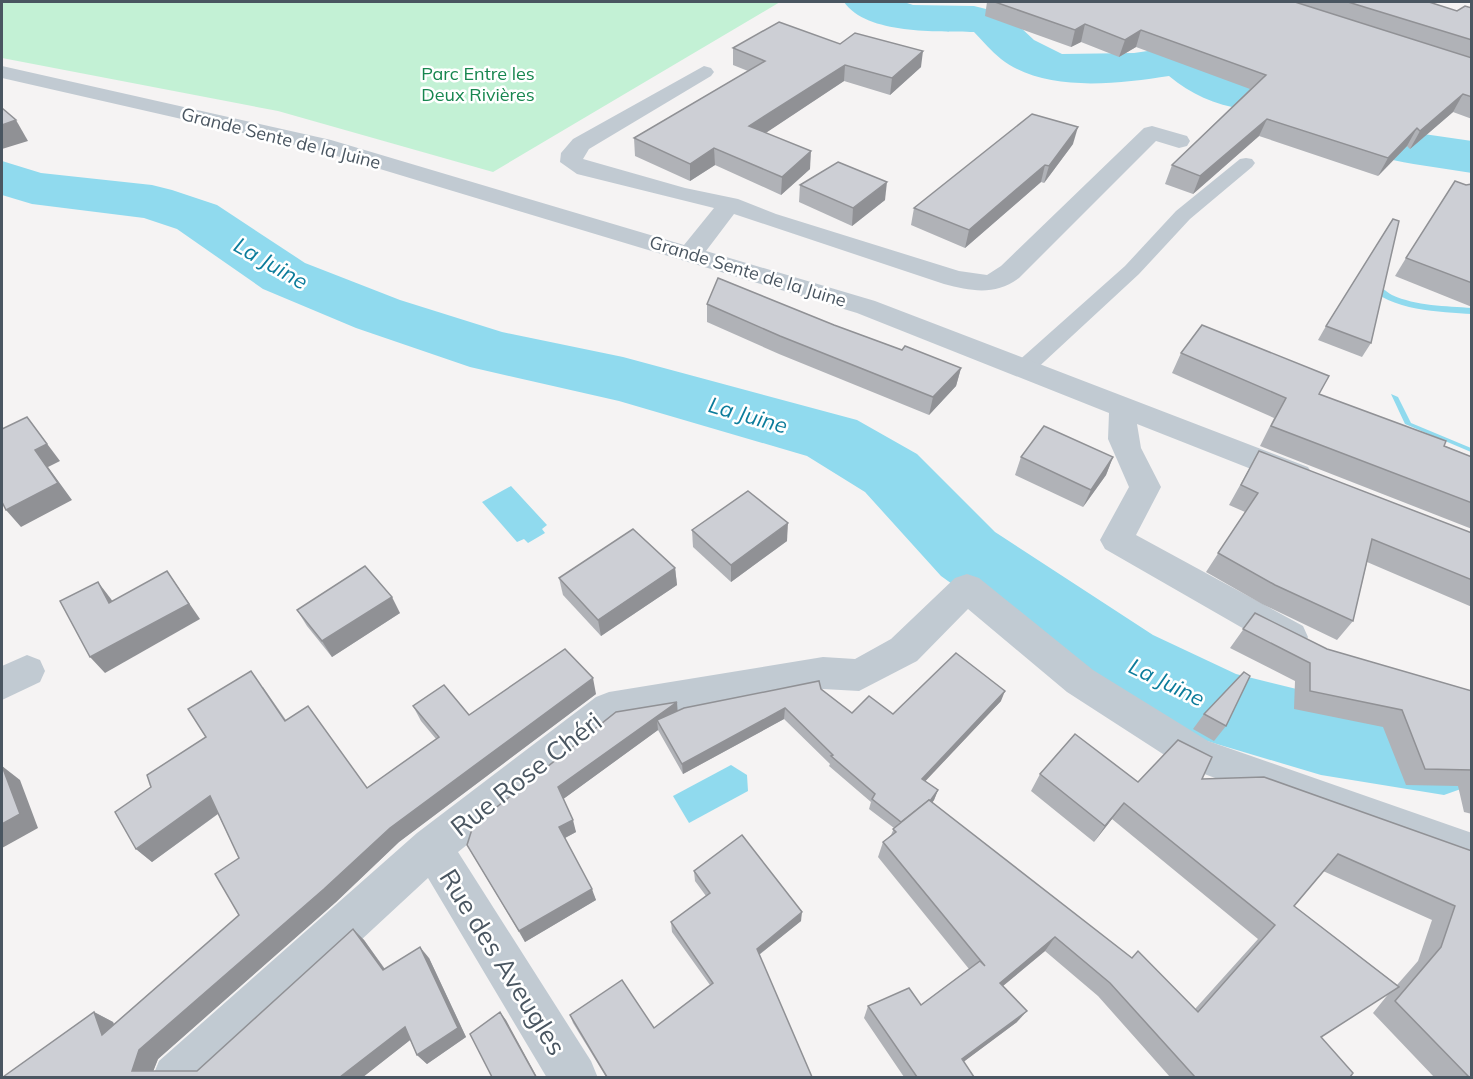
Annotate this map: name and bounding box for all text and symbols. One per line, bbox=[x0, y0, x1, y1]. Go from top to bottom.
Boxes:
park label: Parc Entre les Deux Rivières bbox=[421, 62, 535, 106]
street label: Grande Sente de la Juine bbox=[179, 102, 383, 174]
street label: Grande Sente de la Juine bbox=[647, 230, 849, 312]
water label: La Juine bbox=[229, 231, 313, 295]
water label: La Juine bbox=[705, 390, 791, 440]
water label: La Juine bbox=[1124, 652, 1210, 712]
street label: Rue Rose Chéri bbox=[444, 705, 608, 843]
street label: Rue des Aveugles bbox=[432, 863, 574, 1061]

